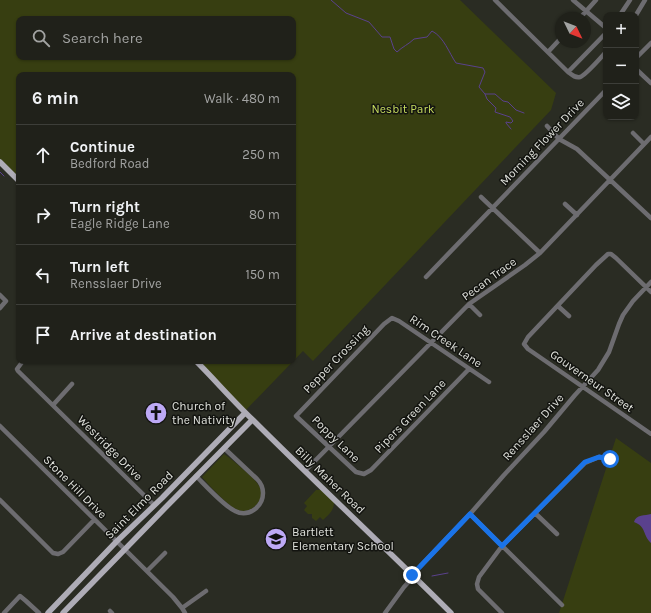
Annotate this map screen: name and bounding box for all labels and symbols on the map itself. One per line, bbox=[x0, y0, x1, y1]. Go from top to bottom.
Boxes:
north arrow bbox=[555, 12, 591, 48]
street label: Morning Flower Drive bbox=[497, 96, 587, 188]
park label: Nesbit Park bbox=[371, 102, 435, 116]
street label: Pecan Trace bbox=[459, 254, 519, 304]
street label: Rim Creek Lane bbox=[407, 312, 485, 370]
street label: Pepper Crossing bbox=[300, 322, 372, 396]
street label: Gouverneur Street bbox=[547, 347, 637, 415]
street label: Pipers Green Lane bbox=[371, 376, 449, 456]
street label: Rensslaer Drive bbox=[499, 391, 567, 463]
place label: Church of the Nativity bbox=[172, 399, 236, 427]
church icon: Church of the Nativity bbox=[143, 400, 169, 426]
street label: Westridge Drive bbox=[75, 413, 145, 483]
street label: Poppy Lane bbox=[309, 413, 363, 465]
street label: Billy Maher Road bbox=[292, 443, 368, 517]
route start bbox=[601, 450, 619, 468]
street label: Stone Hill Drive bbox=[40, 452, 110, 522]
street label: Saint Elmo Road bbox=[102, 468, 176, 542]
place label: Bartlett Elementary School bbox=[292, 525, 394, 553]
school or university icon: Bartlett Elementary School bbox=[263, 526, 289, 552]
route end bbox=[403, 566, 421, 584]

